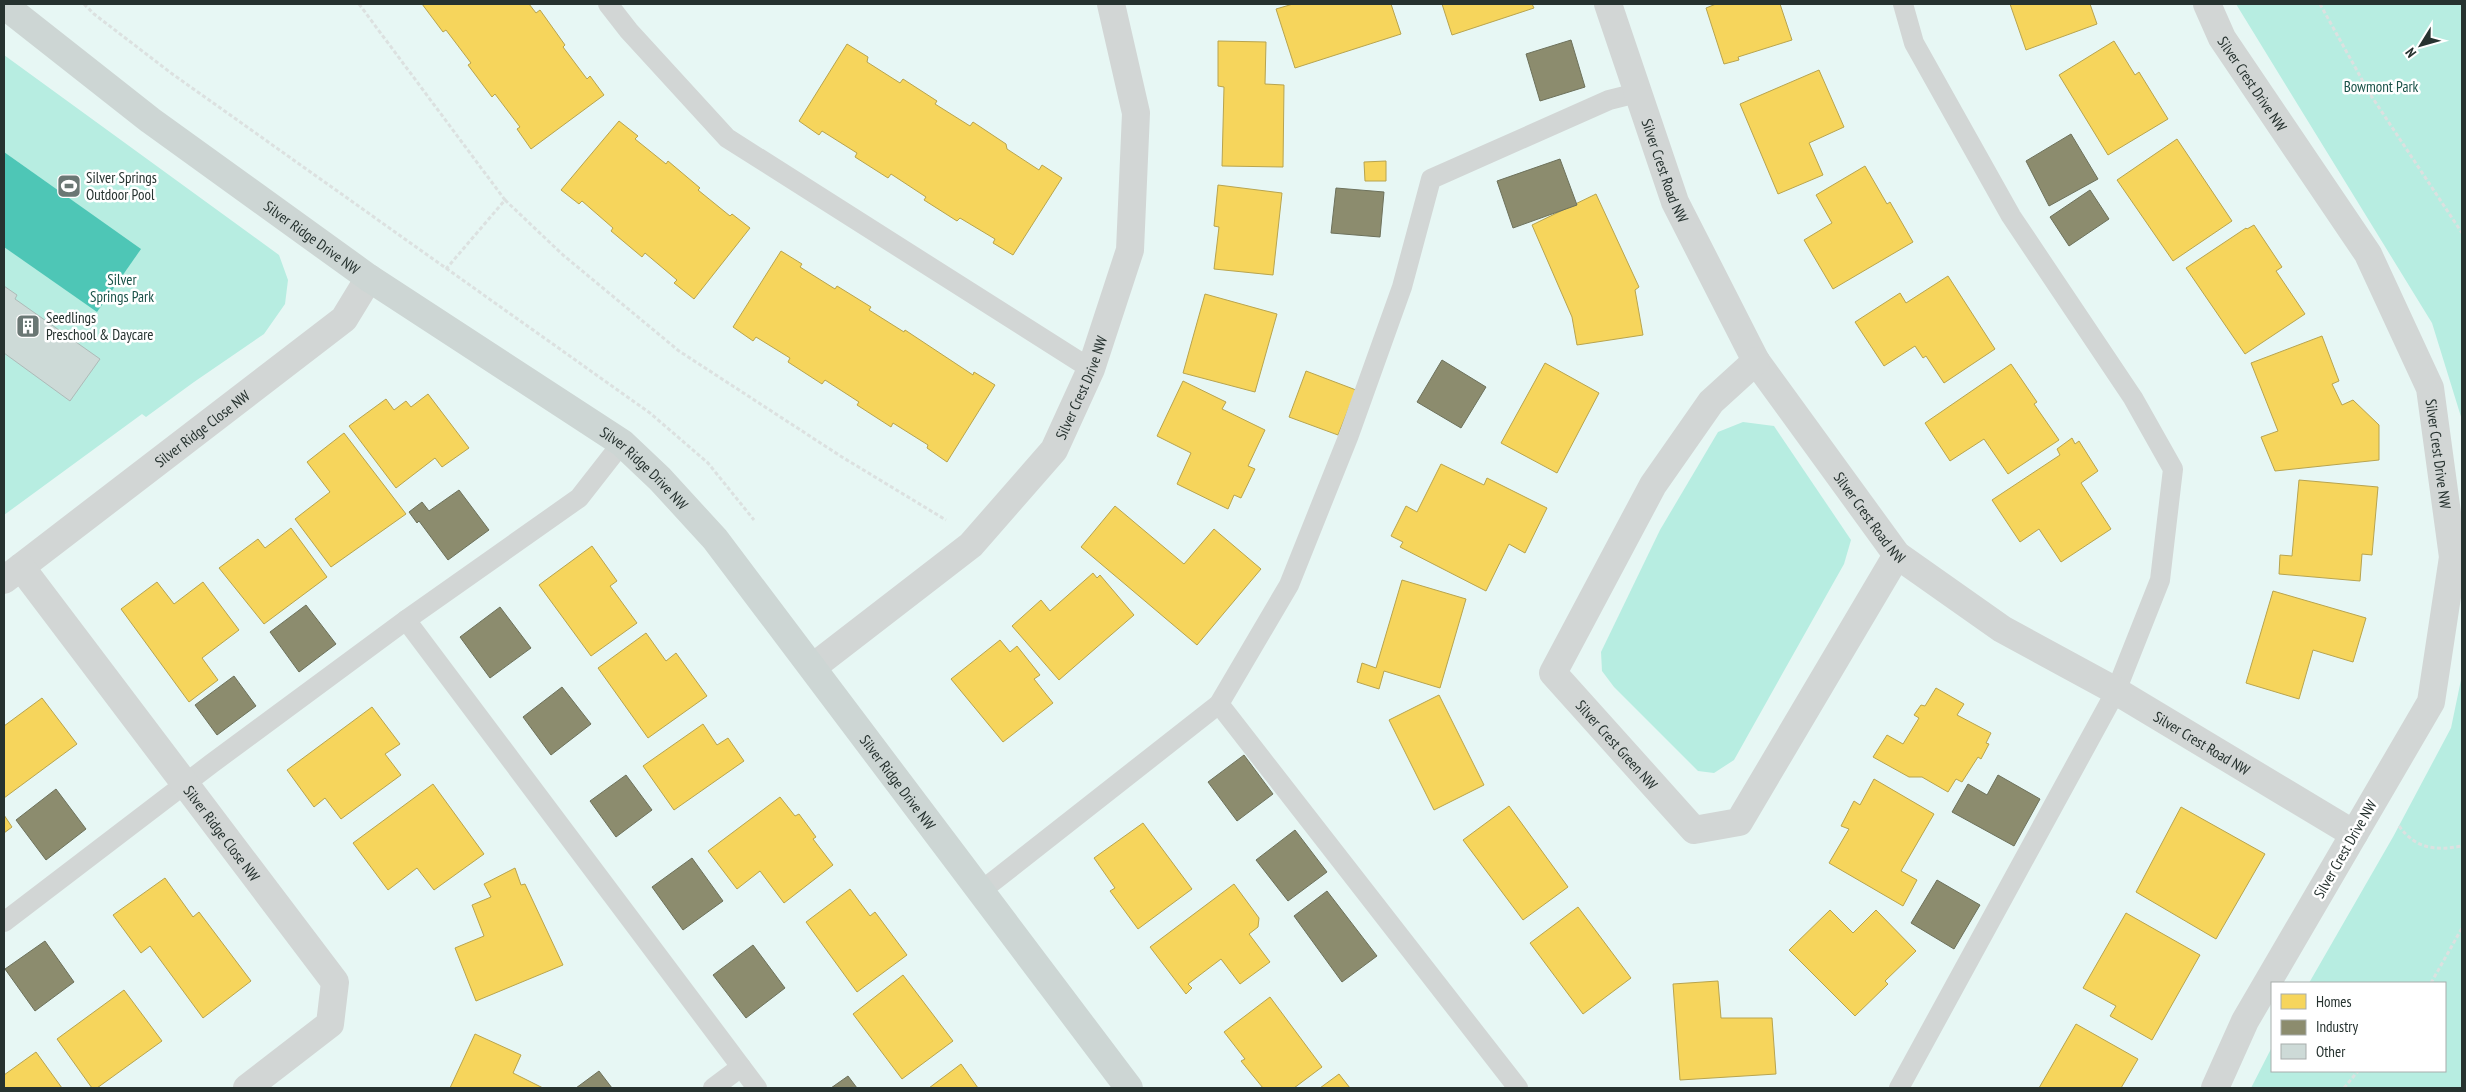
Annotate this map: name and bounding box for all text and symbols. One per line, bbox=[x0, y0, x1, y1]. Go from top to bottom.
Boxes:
north arrow bbox=[2396, 20, 2446, 70]
street label: Silver Crest Drive NW bbox=[2214, 32, 2292, 135]
text: N bbox=[2401, 44, 2420, 61]
park label: Bowmont Park bbox=[2344, 77, 2419, 96]
street label: Silver Crest Road NW bbox=[1638, 116, 1693, 225]
place label: Silver Springs Outdoor Pool bbox=[86, 168, 157, 204]
sports icon: Silver Springs Outdoor Pool bbox=[56, 173, 82, 199]
street label: Silver Ridge Drive NW bbox=[261, 196, 364, 278]
park label: Silver Springs Park bbox=[90, 270, 154, 306]
place label: Seedlings Preschool & Daycare bbox=[46, 308, 154, 344]
building icon: Seedlings Preschool & Daycare bbox=[15, 313, 41, 339]
street label: Silver Crest Drive NW bbox=[1051, 333, 1111, 442]
street label: Silver Ridge Close NW bbox=[150, 386, 253, 471]
street label: Silver Crest Drive NW bbox=[2422, 398, 2456, 510]
street label: Silver Ridge Drive NW bbox=[597, 422, 692, 513]
street label: Silver Crest Road NW bbox=[1830, 468, 1909, 567]
street label: Silver Crest Green NW bbox=[1572, 696, 1662, 793]
street label: Silver Crest Road NW bbox=[2151, 707, 2254, 779]
street label: Silver Ridge Drive NW bbox=[856, 731, 940, 833]
street label: Silver Ridge Close NW bbox=[180, 781, 265, 885]
street label: Silver Crest Drive NW bbox=[2309, 796, 2381, 902]
legend bbox=[2271, 982, 2446, 1072]
text: Homes bbox=[2316, 992, 2352, 1011]
text: Industry bbox=[2316, 1017, 2358, 1036]
text: Other bbox=[2316, 1042, 2346, 1061]

